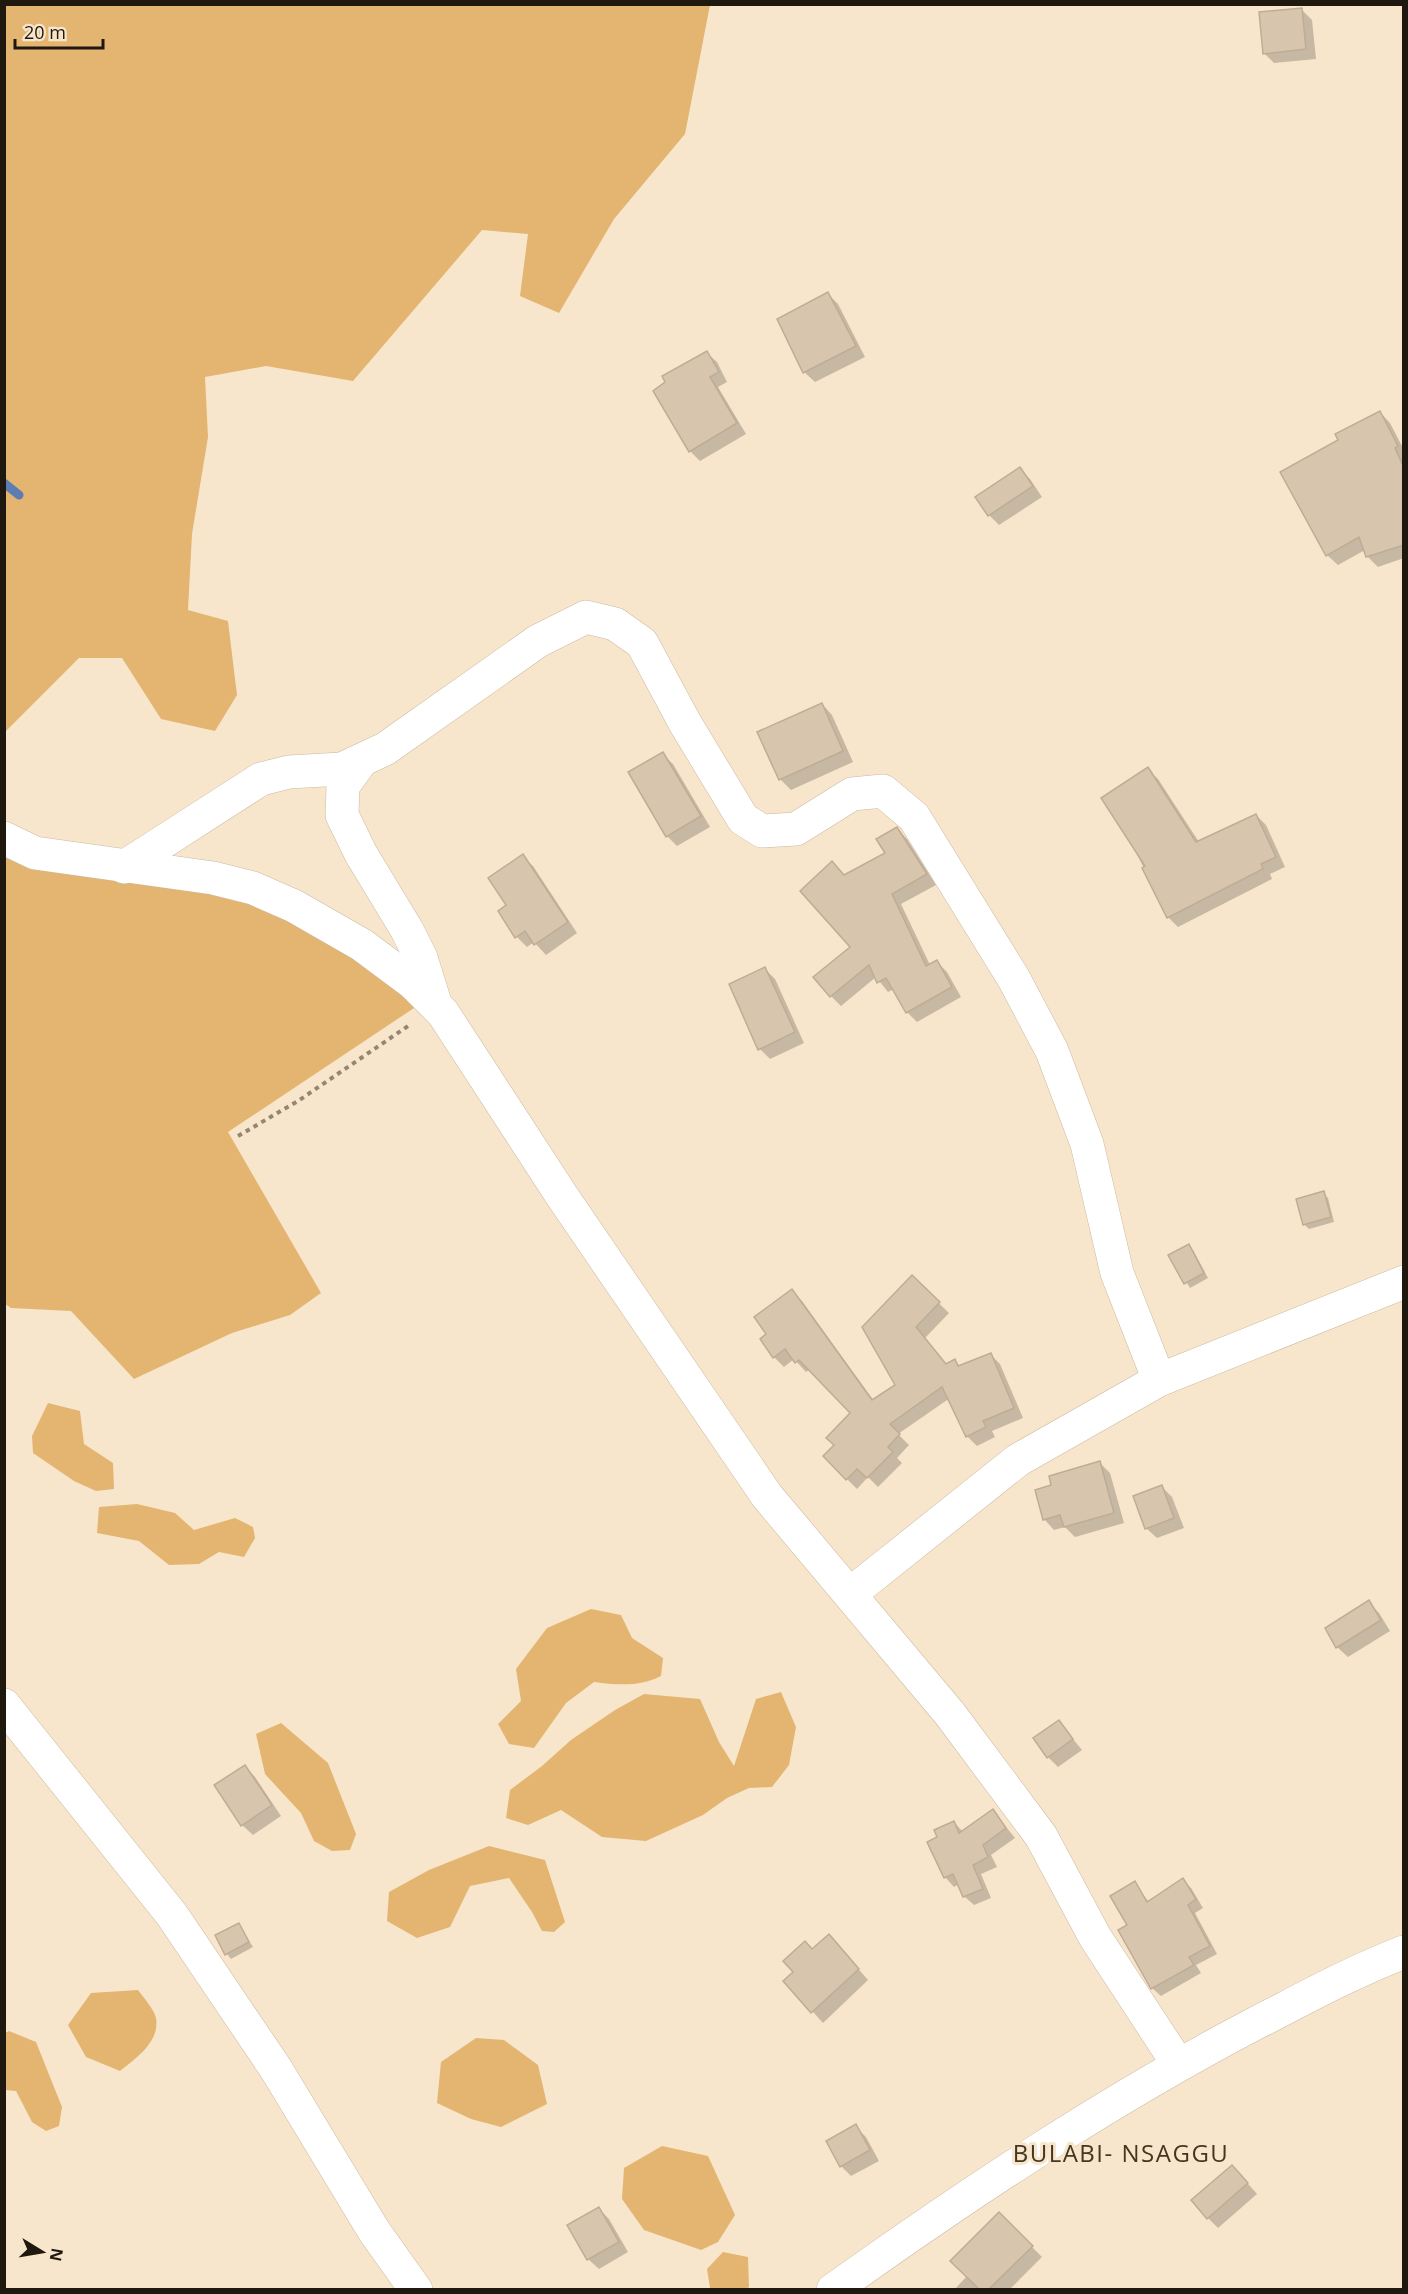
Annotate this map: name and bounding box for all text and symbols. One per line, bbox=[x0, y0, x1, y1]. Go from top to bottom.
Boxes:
scale bar bbox=[15, 12, 104, 50]
text: 20 m bbox=[24, 20, 66, 44]
district label: BULABI- NSAGGU bbox=[1013, 2136, 1229, 2169]
north arrow bbox=[12, 2222, 72, 2282]
text: N bbox=[45, 2246, 69, 2263]

